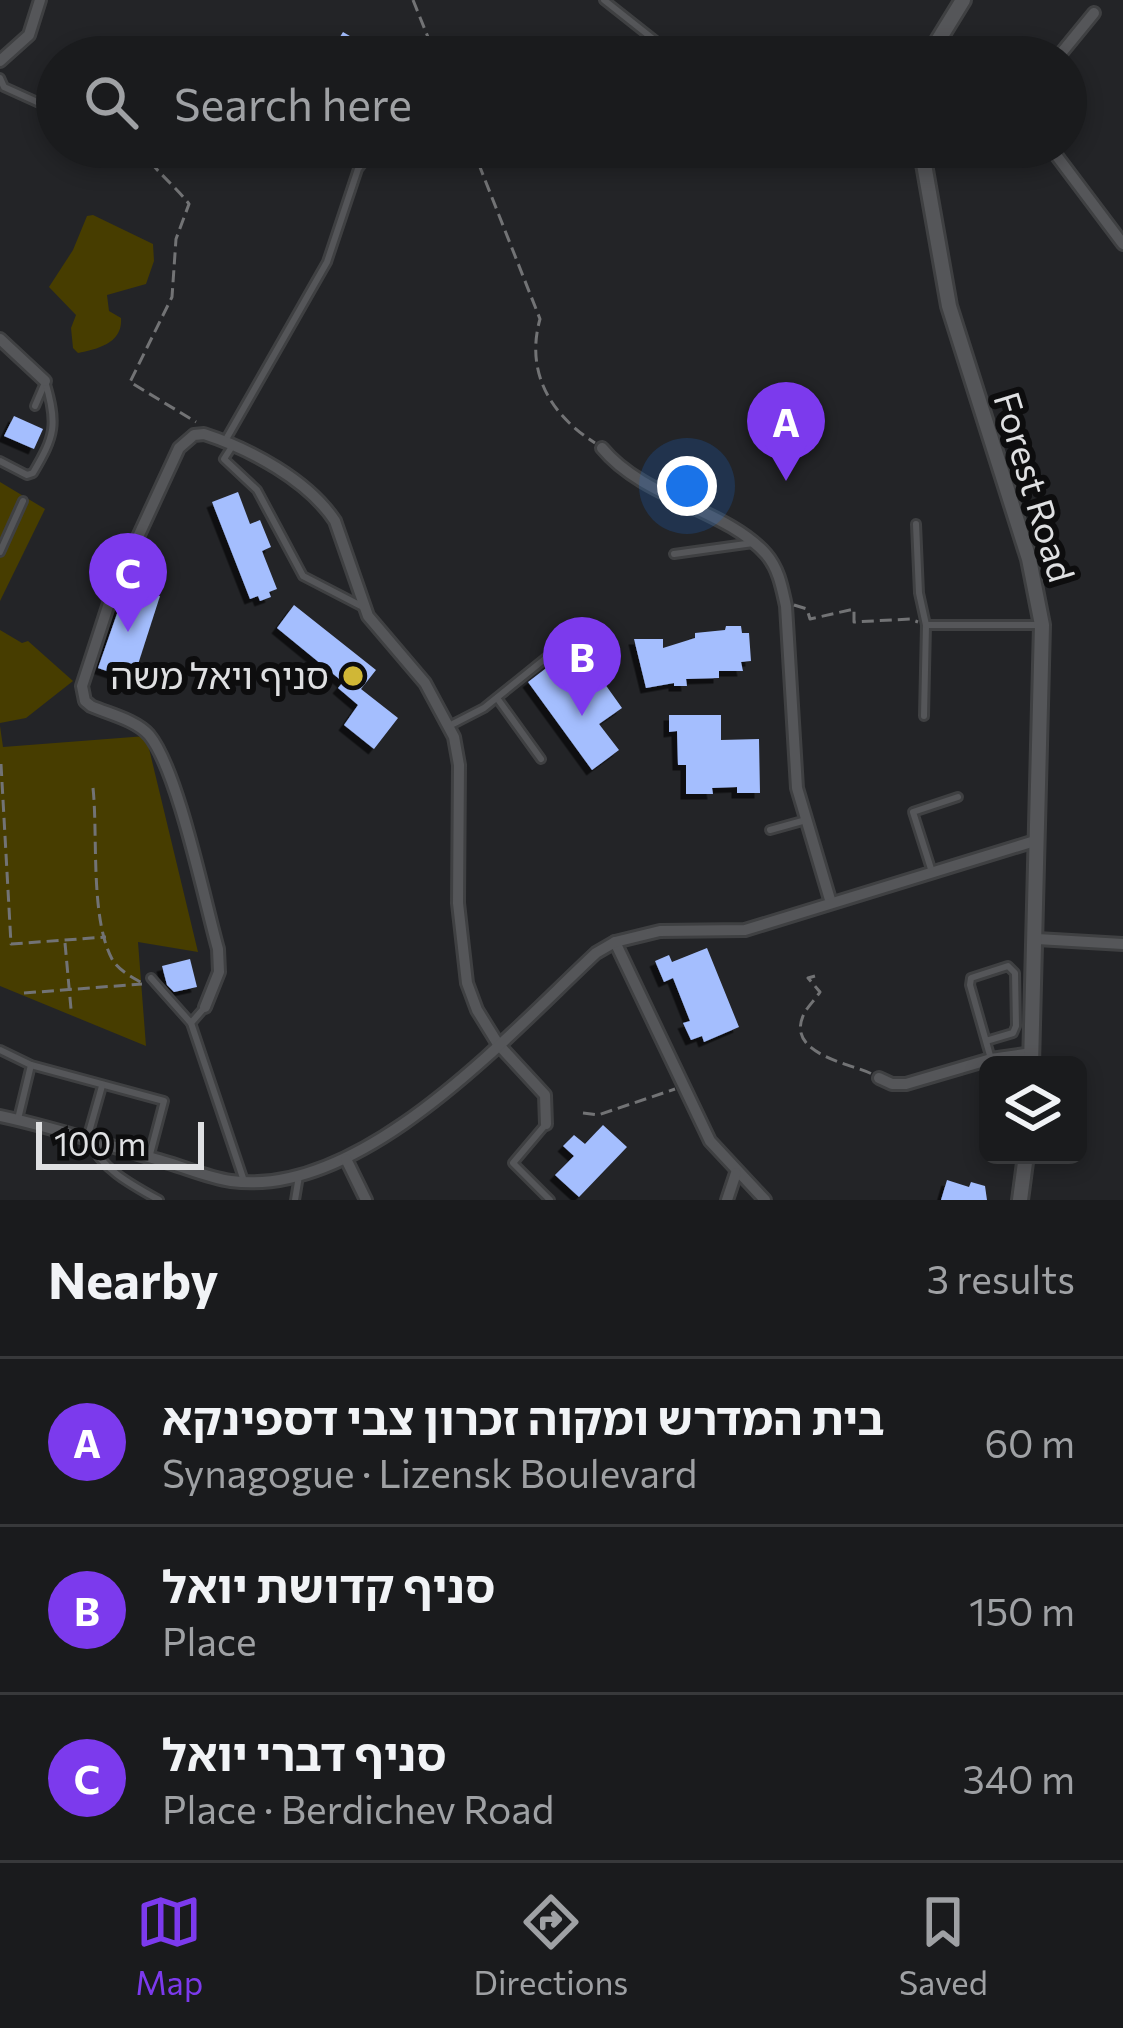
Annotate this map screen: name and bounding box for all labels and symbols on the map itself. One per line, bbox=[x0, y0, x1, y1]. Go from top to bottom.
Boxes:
pin: A bbox=[747, 382, 825, 481]
street label: Forest Road bbox=[986, 386, 1086, 587]
your location bbox=[657, 456, 717, 516]
pin: C bbox=[89, 533, 167, 632]
pin: B bbox=[543, 617, 621, 716]
place label: סניף ויאל משה bbox=[111, 652, 329, 696]
marker: סניף ויאל משה bbox=[340, 663, 366, 689]
scale bar bbox=[36, 1116, 204, 1169]

